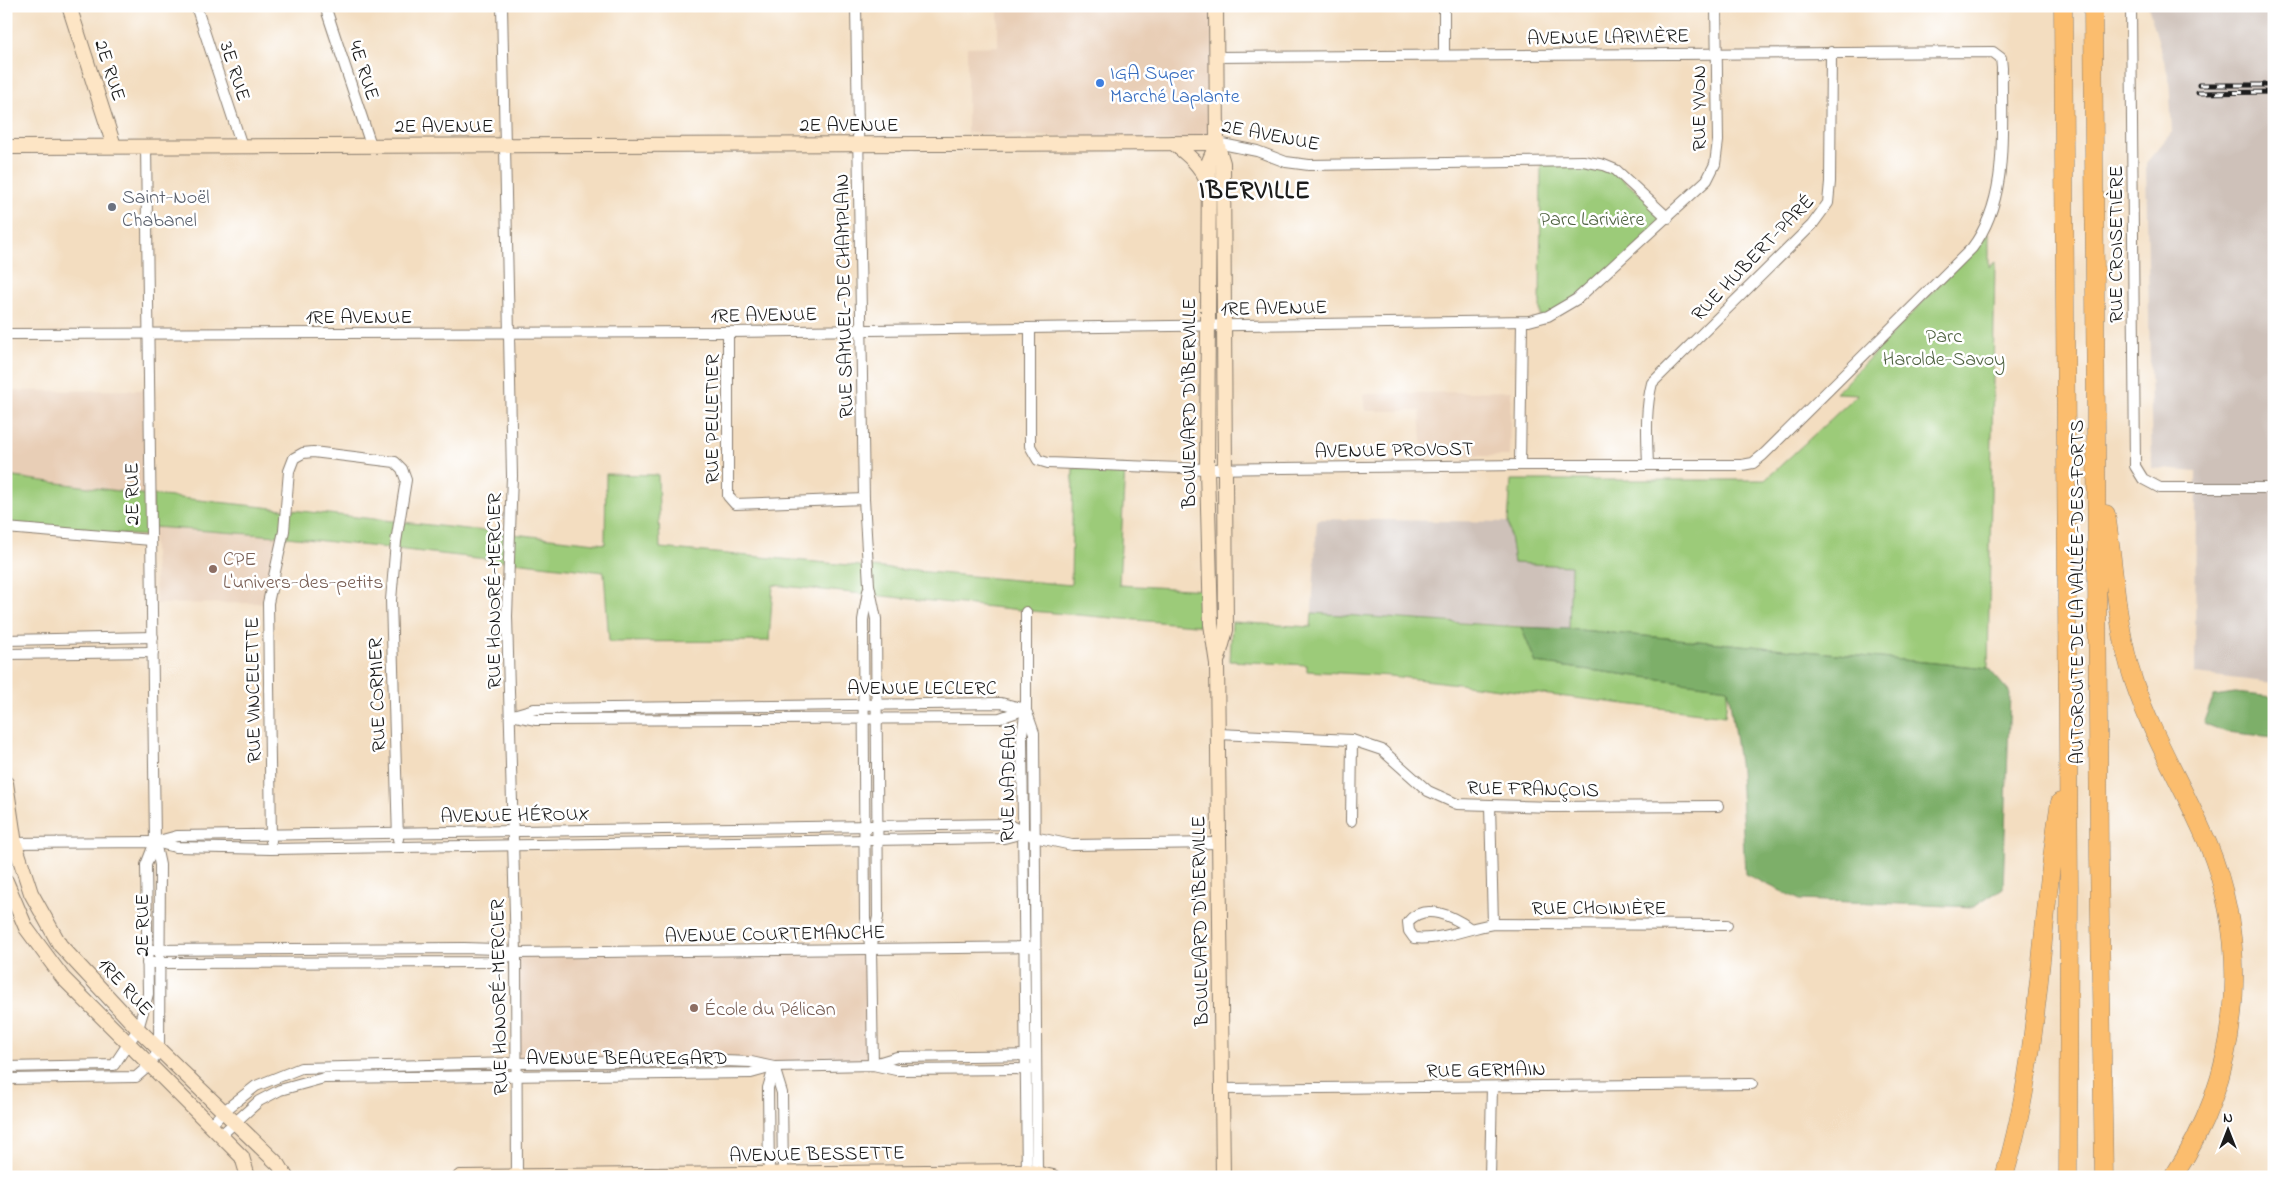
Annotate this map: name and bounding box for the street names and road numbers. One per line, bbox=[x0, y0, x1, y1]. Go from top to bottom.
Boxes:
street label: AVENUE LARIVIÈRE bbox=[1527, 23, 1689, 54]
street label: 2E RUE bbox=[85, 36, 132, 105]
street label: 4E RUE bbox=[339, 37, 386, 104]
street label: 3E RUE bbox=[210, 38, 257, 105]
street label: RUE YVON bbox=[1686, 65, 1715, 151]
street label: 2E AVENUE bbox=[799, 112, 899, 141]
street label: 2E AVENUE bbox=[394, 113, 494, 142]
street label: 2E AVENUE bbox=[1219, 113, 1322, 160]
street label: RUE CROISETIÈRE bbox=[2103, 165, 2132, 323]
street label: RUE SAMUEL-DE CHAMPLAIN bbox=[829, 173, 862, 419]
street label: RUE HUBERT-PARÉ bbox=[1686, 189, 1822, 329]
street label: 1RE AVENUE bbox=[1220, 294, 1328, 325]
street label: BOULEVARD D'IBERVILLE bbox=[1176, 298, 1205, 509]
street label: 1RE AVENUE bbox=[710, 301, 818, 332]
street label: 1RE AVENUE bbox=[306, 304, 412, 333]
street label: RUE PELLETIER bbox=[699, 353, 728, 484]
street label: AUTOROUTE DE LA VALLÉE-DES-FORTS bbox=[2064, 420, 2093, 764]
street label: AVENUE PROVOST bbox=[1314, 436, 1474, 467]
street label: 2E RUE bbox=[118, 462, 149, 526]
street label: RUE HONORÉ-MERCIER bbox=[481, 492, 510, 689]
street label: RUE VINCELETTE bbox=[239, 617, 270, 763]
street label: RUE CORMIER bbox=[362, 636, 395, 753]
street label: AVENUE LECLERC bbox=[847, 675, 997, 704]
street label: RUE NADEAU bbox=[994, 724, 1025, 842]
street label: RUE FRANÇOIS bbox=[1467, 775, 1599, 806]
street label: AVENUE HÉROUX bbox=[440, 801, 590, 832]
street label: BOULEVARD D'IBERVILLE bbox=[1185, 816, 1218, 1027]
street label: 2E RUE bbox=[129, 894, 158, 956]
street label: RUE CHOINIÈRE bbox=[1532, 895, 1666, 924]
street label: RUE HONORÉ-MERCIER bbox=[484, 898, 517, 1095]
street label: AVENUE COURTEMANCHE bbox=[665, 919, 886, 952]
street label: 1RE RUE bbox=[90, 952, 159, 1023]
street label: AVENUE BEAUREGARD bbox=[526, 1045, 728, 1074]
street label: RUE GERMAIN bbox=[1426, 1056, 1546, 1087]
street label: AVENUE BESSETTE bbox=[729, 1139, 905, 1172]

